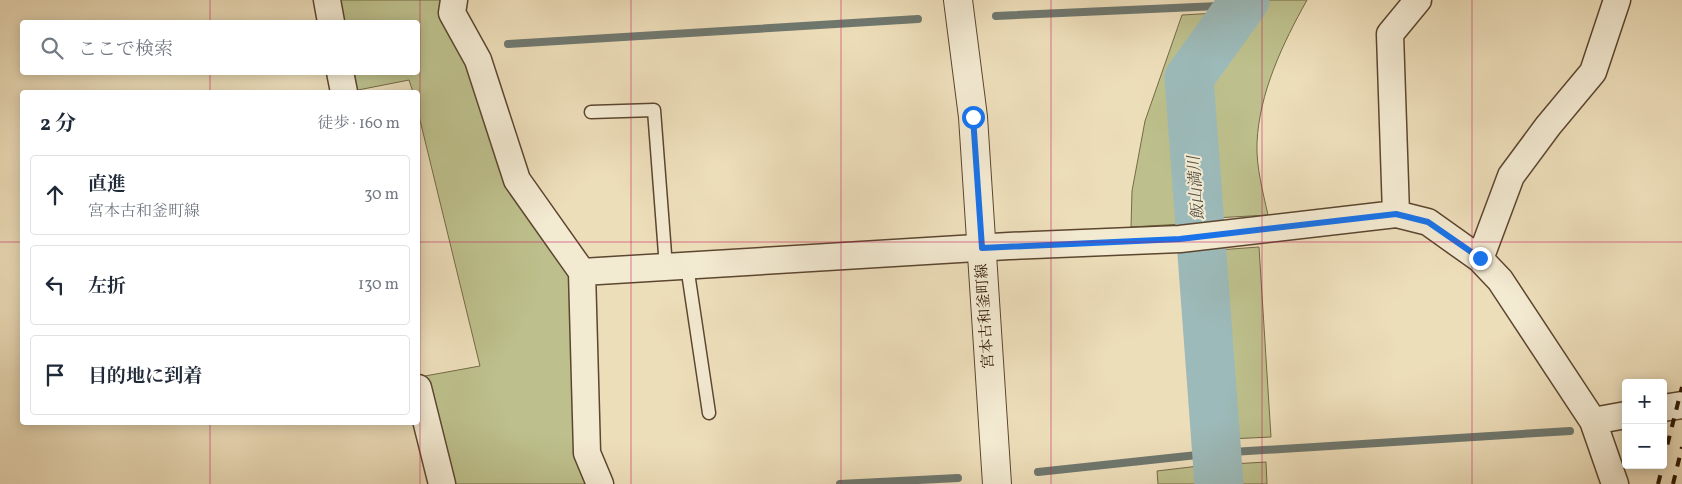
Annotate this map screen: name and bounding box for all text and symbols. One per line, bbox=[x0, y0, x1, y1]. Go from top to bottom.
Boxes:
search box bbox=[20, 20, 420, 75]
icon: search bbox=[38, 34, 66, 62]
text: ここで検索 bbox=[78, 37, 173, 63]
route start bbox=[962, 106, 985, 129]
text: 2 分 bbox=[40, 110, 76, 139]
text: 徒歩 · 160 m bbox=[317, 113, 400, 135]
water label: 飯山満川 bbox=[1184, 153, 1210, 221]
text: 直進 bbox=[88, 172, 126, 198]
icon: ahead bbox=[41, 181, 69, 209]
text: 30 m bbox=[364, 184, 399, 206]
text: 宮本古和釜町線 bbox=[88, 201, 200, 223]
route end bbox=[1469, 247, 1492, 270]
street label: 宮本古和釜町線 bbox=[972, 263, 1000, 369]
icon: left bbox=[41, 271, 69, 299]
text: 左折 bbox=[88, 274, 126, 300]
text: 130 m bbox=[358, 274, 399, 296]
icon: arrive bbox=[41, 361, 69, 389]
text: 目的地に到着 bbox=[88, 364, 202, 390]
map controls bbox=[1622, 379, 1667, 469]
button: + bbox=[1622, 379, 1667, 424]
button: − bbox=[1622, 424, 1667, 469]

